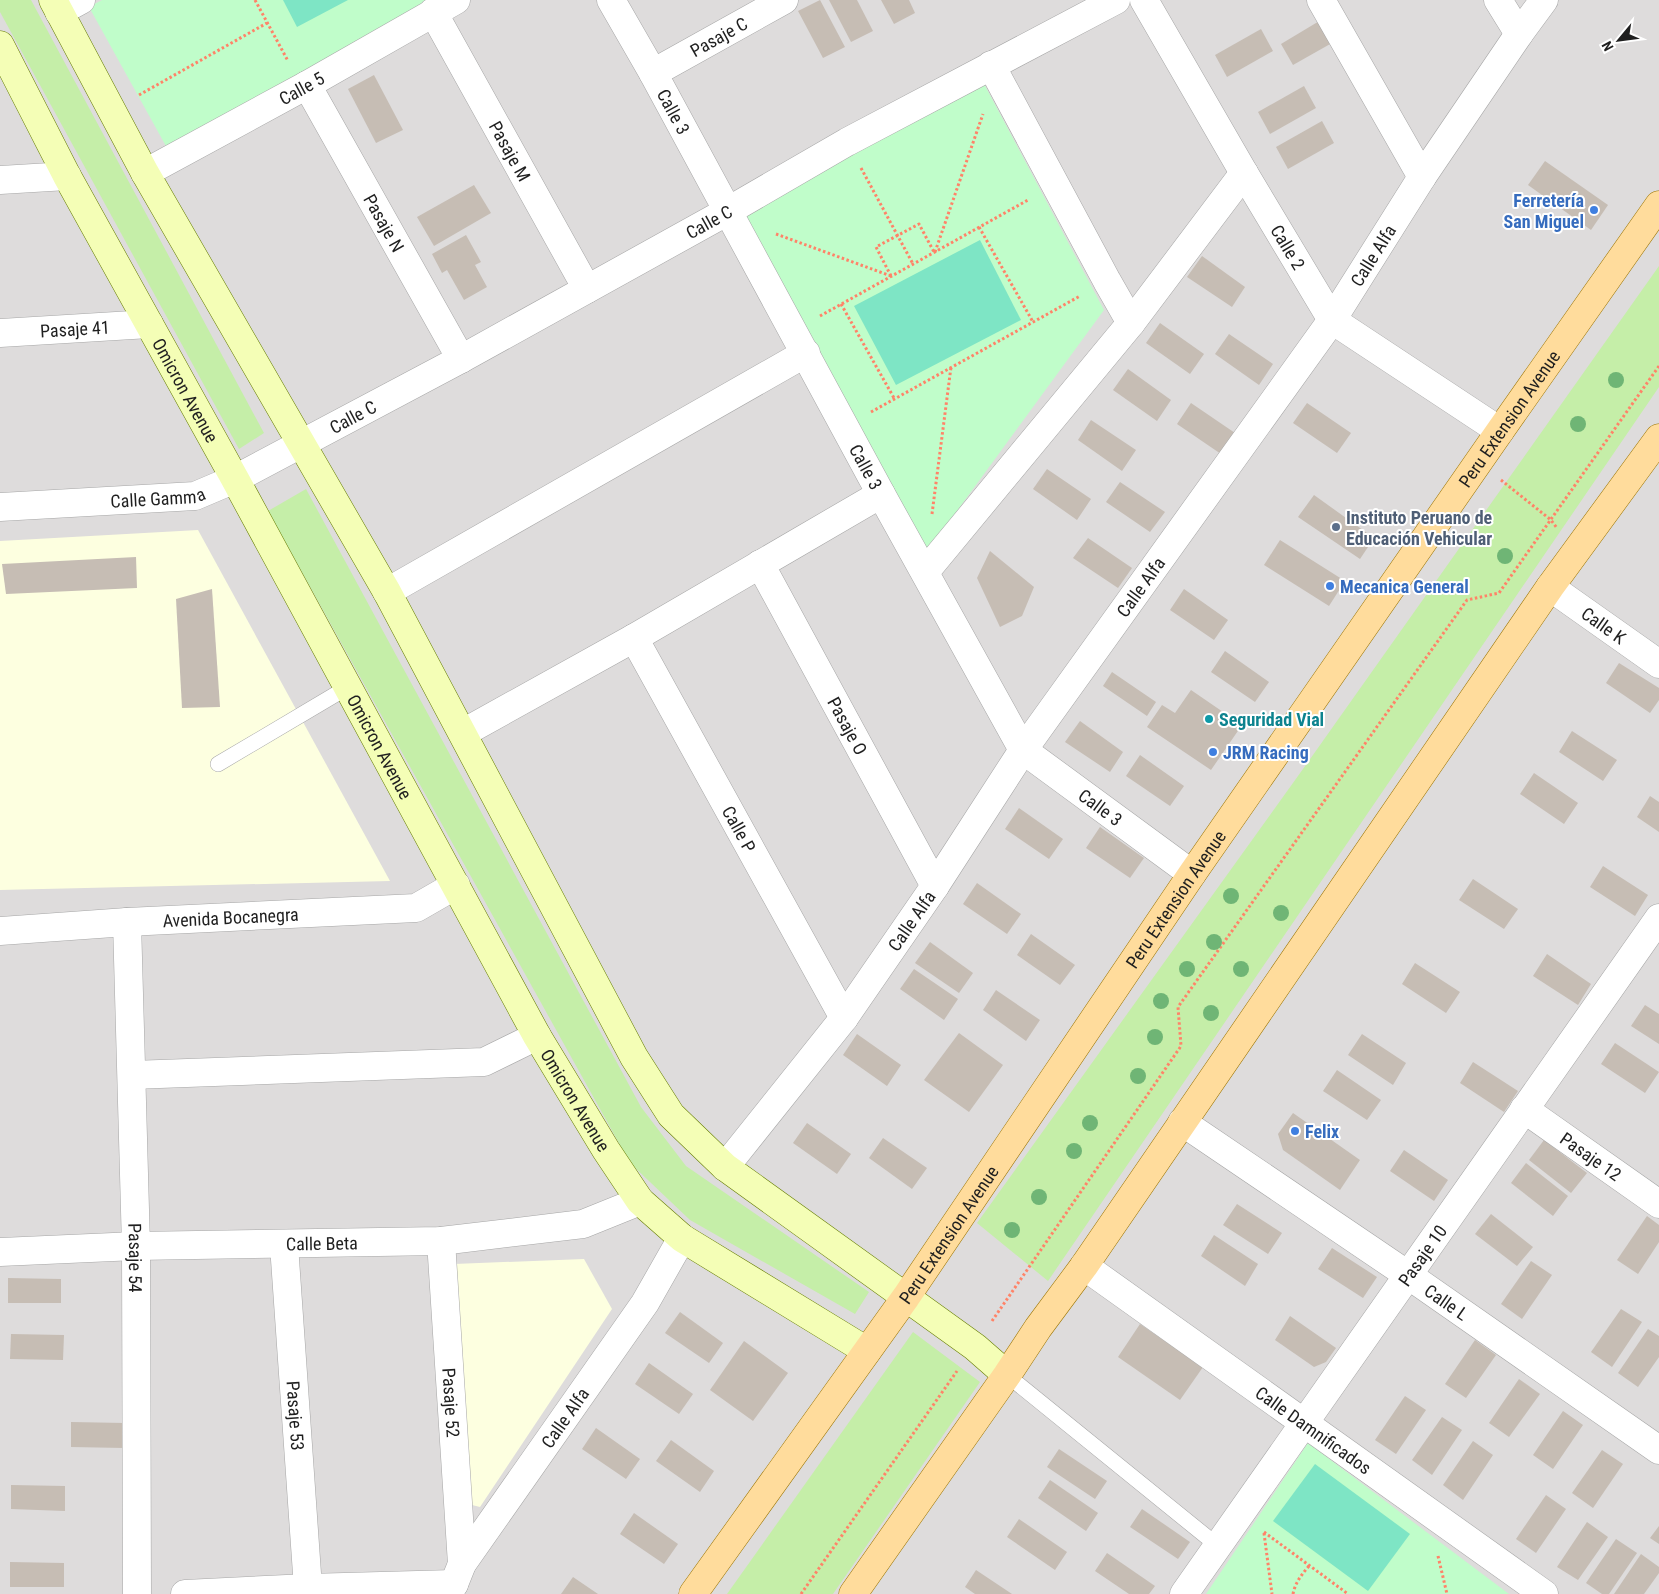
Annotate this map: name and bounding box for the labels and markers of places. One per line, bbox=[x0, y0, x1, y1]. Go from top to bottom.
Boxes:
place label: Ferretería San Miguel bbox=[1504, 190, 1584, 232]
marker: Ferretería San Miguel bbox=[1588, 204, 1600, 216]
place label: Instituto Peruano de Educación Vehicular bbox=[1346, 507, 1493, 549]
marker: Instituto Peruano de Educación Vehicular bbox=[1330, 521, 1342, 533]
place label: Mecanica General bbox=[1340, 576, 1469, 597]
marker: Mecanica General bbox=[1324, 580, 1336, 592]
place label: Seguridad Vial bbox=[1219, 709, 1324, 730]
marker: Seguridad Vial bbox=[1203, 713, 1215, 725]
place label: JRM Racing bbox=[1223, 742, 1309, 763]
marker: JRM Racing bbox=[1207, 746, 1219, 758]
place label: Felix bbox=[1305, 1121, 1339, 1142]
marker: Felix bbox=[1289, 1125, 1301, 1137]

